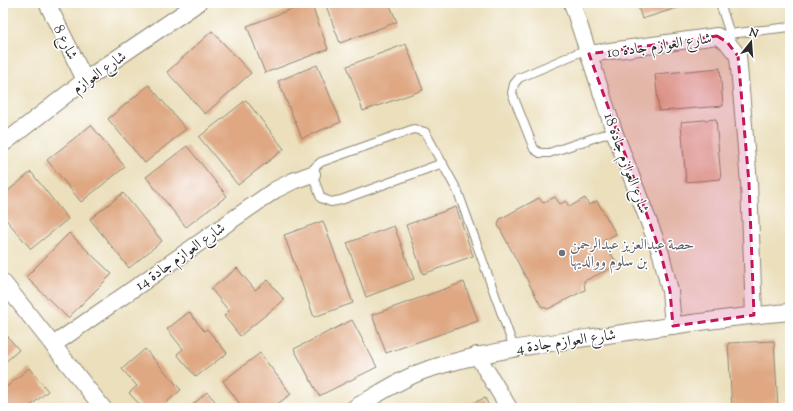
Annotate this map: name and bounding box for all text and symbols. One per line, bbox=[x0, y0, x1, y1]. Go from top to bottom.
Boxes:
street label: شارع 8 bbox=[46, 22, 82, 64]
north arrow bbox=[731, 22, 771, 62]
text: N bbox=[746, 24, 760, 42]
street label: شارع العوازم جادة 10 bbox=[605, 29, 713, 65]
street label: شارع العوازم bbox=[69, 47, 132, 100]
street label: شارع العوازم جادة 18 bbox=[597, 110, 654, 217]
street label: شارع العوازم جادة 14 bbox=[132, 218, 231, 297]
place label: حصة عبدالعزيز عبدالرحمن بن سلوم ووالديها bbox=[570, 235, 694, 274]
marker: حصة عبدالعزيز عبدالرحمن بن سلوم ووالديها bbox=[557, 248, 567, 258]
street label: شارع العوازم جادة 4 bbox=[515, 325, 618, 361]

